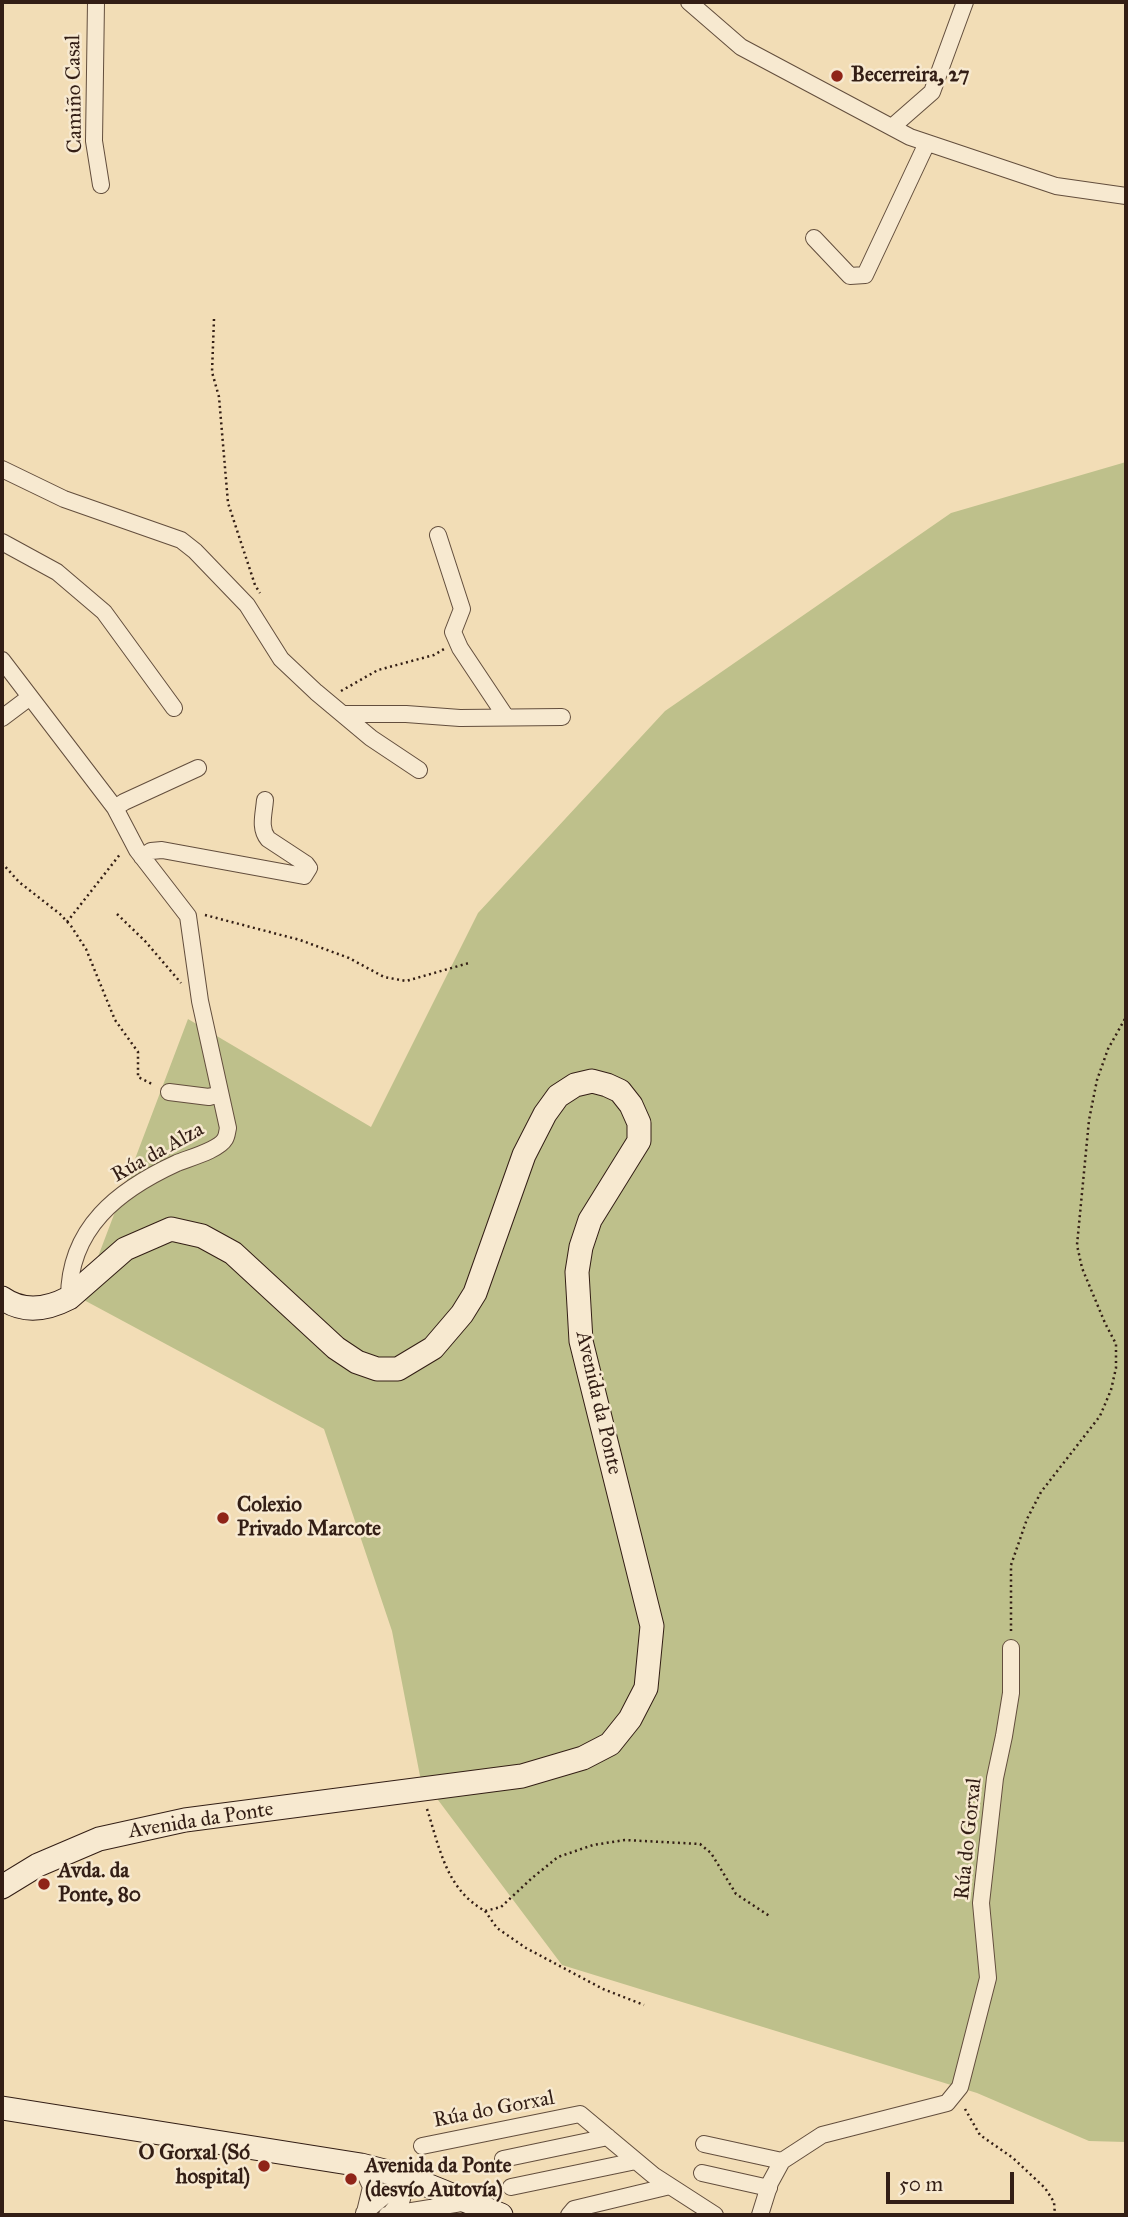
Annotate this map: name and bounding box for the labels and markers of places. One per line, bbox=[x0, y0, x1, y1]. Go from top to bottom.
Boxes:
place label: Becerreira, 27 bbox=[851, 63, 969, 89]
marker: Becerreira, 27 bbox=[829, 68, 845, 84]
place label: Colexio Privado Marcote bbox=[237, 1493, 381, 1543]
marker: Colexio Privado Marcote bbox=[215, 1510, 231, 1526]
place label: Avda. da Ponte, 80 bbox=[58, 1859, 141, 1909]
marker: Avda. da Ponte, 80 bbox=[36, 1876, 52, 1892]
place label: O Gorxal (Só hospital) bbox=[139, 2141, 250, 2191]
place label: Avenida da Ponte (desvío Autovía) bbox=[365, 2154, 511, 2204]
marker: O Gorxal (Só hospital) bbox=[256, 2158, 272, 2174]
marker: Avenida da Ponte (desvío Autovía) bbox=[343, 2171, 359, 2187]

